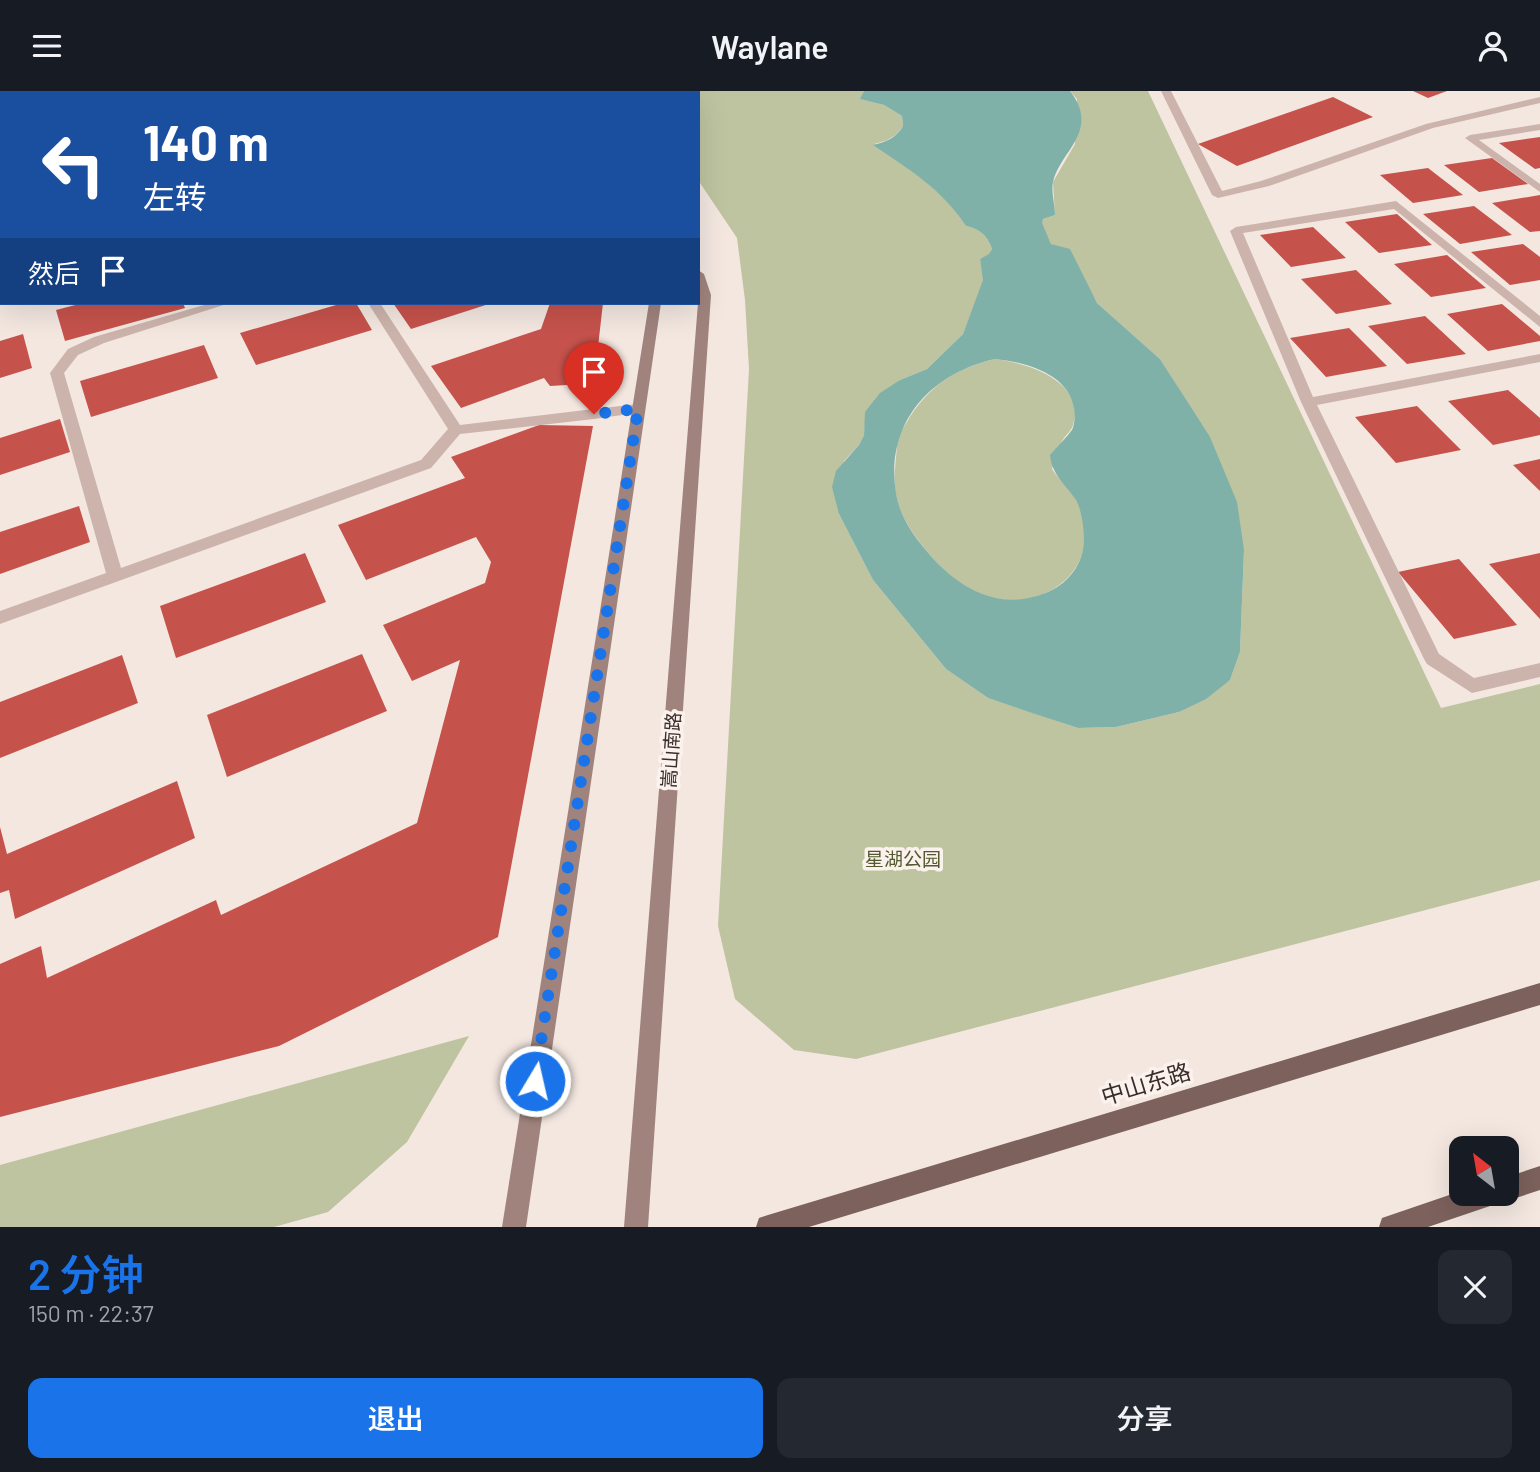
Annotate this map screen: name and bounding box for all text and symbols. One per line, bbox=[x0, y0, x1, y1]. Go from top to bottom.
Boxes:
icon: menu bbox=[28, 27, 66, 65]
text: Waylane bbox=[711, 27, 829, 65]
icon: person bbox=[1474, 27, 1512, 65]
text: 140 m bbox=[143, 112, 269, 171]
icon: left bbox=[28, 119, 119, 210]
text: 左转 bbox=[143, 177, 207, 215]
icon: arrive bbox=[94, 252, 132, 290]
text: 然后 bbox=[28, 257, 80, 288]
pin bbox=[564, 342, 624, 414]
icon: arrive bbox=[575, 353, 613, 391]
street label: 嵩山南路 bbox=[656, 711, 685, 789]
park label: 星湖公园 bbox=[865, 847, 941, 870]
position arrow bbox=[498, 1044, 572, 1118]
street label: 中山东路 bbox=[1098, 1056, 1194, 1110]
north arrow bbox=[1449, 1136, 1519, 1206]
map controls bbox=[1449, 1136, 1519, 1206]
text: 2 分钟 bbox=[28, 1248, 144, 1298]
button: close bbox=[1438, 1250, 1512, 1324]
text: 150 m · 22:37 bbox=[28, 1299, 154, 1327]
button: 退出 bbox=[28, 1378, 763, 1458]
button: 分享 bbox=[777, 1378, 1512, 1458]

